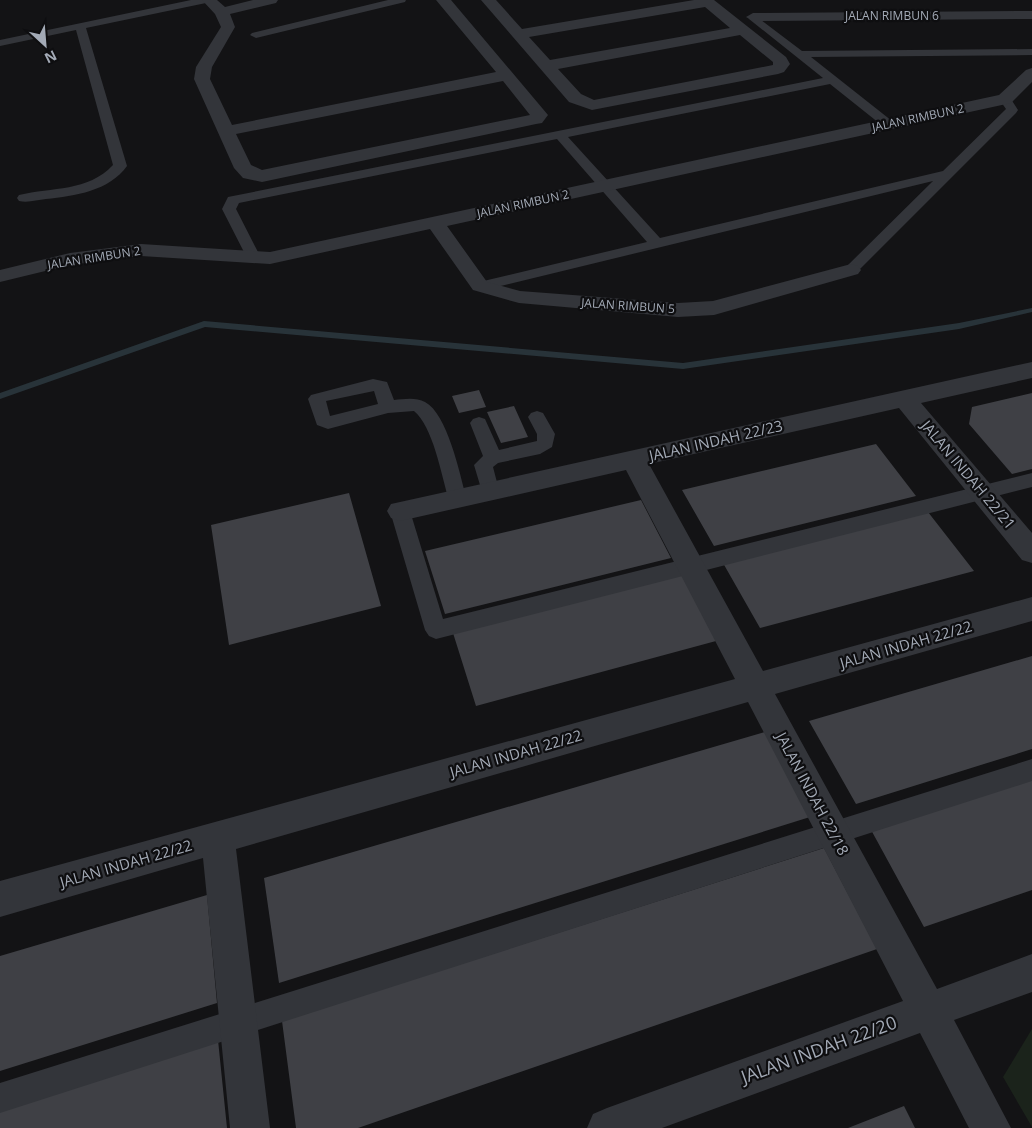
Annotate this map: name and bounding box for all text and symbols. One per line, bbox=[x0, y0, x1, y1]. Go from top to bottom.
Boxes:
street label: JALAN RIMBUN 6 bbox=[844, 7, 939, 24]
north arrow bbox=[20, 20, 70, 70]
text: N bbox=[42, 46, 60, 68]
street label: JALAN RIMBUN 2 bbox=[869, 99, 966, 136]
street label: JALAN RIMBUN 2 bbox=[474, 185, 571, 222]
street label: JALAN RIMBUN 2 bbox=[45, 242, 142, 273]
street label: JALAN RIMBUN 5 bbox=[580, 294, 676, 317]
street label: JALAN INDAH 22/21 bbox=[916, 414, 1020, 533]
street label: JALAN INDAH 22/23 bbox=[645, 415, 785, 466]
street label: JALAN INDAH 22/22 bbox=[835, 616, 974, 673]
street label: JALAN INDAH 22/22 bbox=[445, 725, 584, 782]
street label: JALAN INDAH 22/18 bbox=[771, 727, 854, 859]
street label: JALAN INDAH 22/22 bbox=[55, 835, 194, 892]
street label: JALAN INDAH 22/20 bbox=[736, 1010, 900, 1089]

